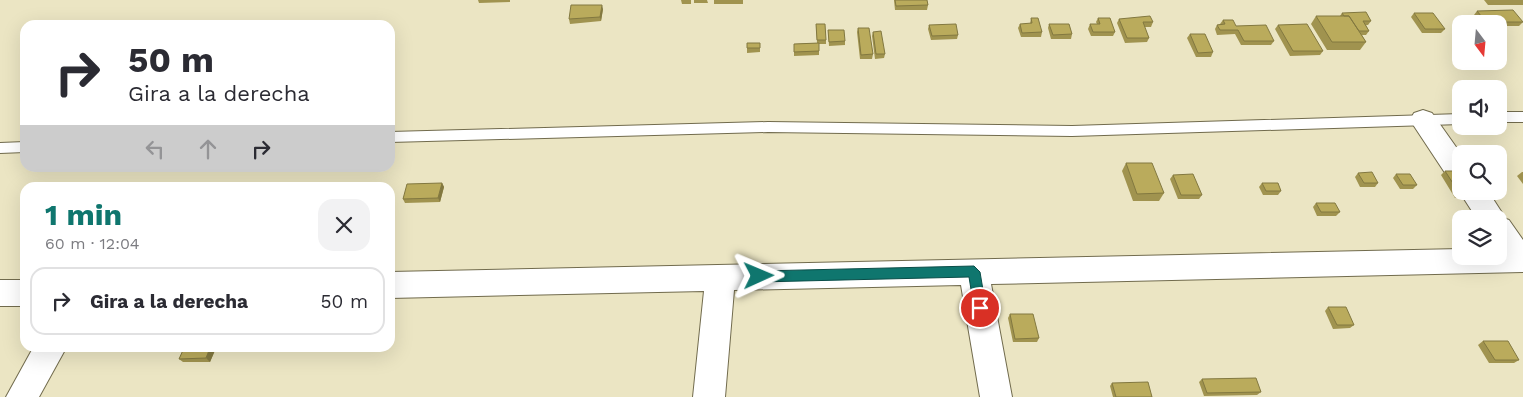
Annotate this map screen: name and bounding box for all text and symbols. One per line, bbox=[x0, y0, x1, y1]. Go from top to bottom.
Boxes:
north arrow bbox=[1452, 15, 1508, 70]
map controls bbox=[1452, 15, 1507, 265]
text: 50 m bbox=[128, 39, 214, 81]
icon: right bbox=[45, 40, 110, 105]
button: sound bbox=[1452, 80, 1507, 135]
text: Gira a la derecha bbox=[128, 81, 310, 106]
icon: left bbox=[141, 135, 169, 163]
icon: ahead bbox=[194, 135, 222, 163]
icon: right bbox=[247, 135, 275, 163]
button: search bbox=[1452, 145, 1507, 200]
text: 1 min bbox=[45, 197, 122, 232]
button: close bbox=[318, 199, 370, 251]
button: layers bbox=[1452, 210, 1507, 265]
text: 60 m · 12:04 bbox=[45, 234, 140, 253]
position arrow bbox=[732, 249, 784, 301]
icon: right bbox=[47, 287, 75, 315]
pin bbox=[959, 287, 1001, 329]
text: Gira a la derecha bbox=[90, 290, 248, 313]
text: 50 m bbox=[321, 290, 368, 313]
icon: arrive bbox=[966, 294, 994, 322]

